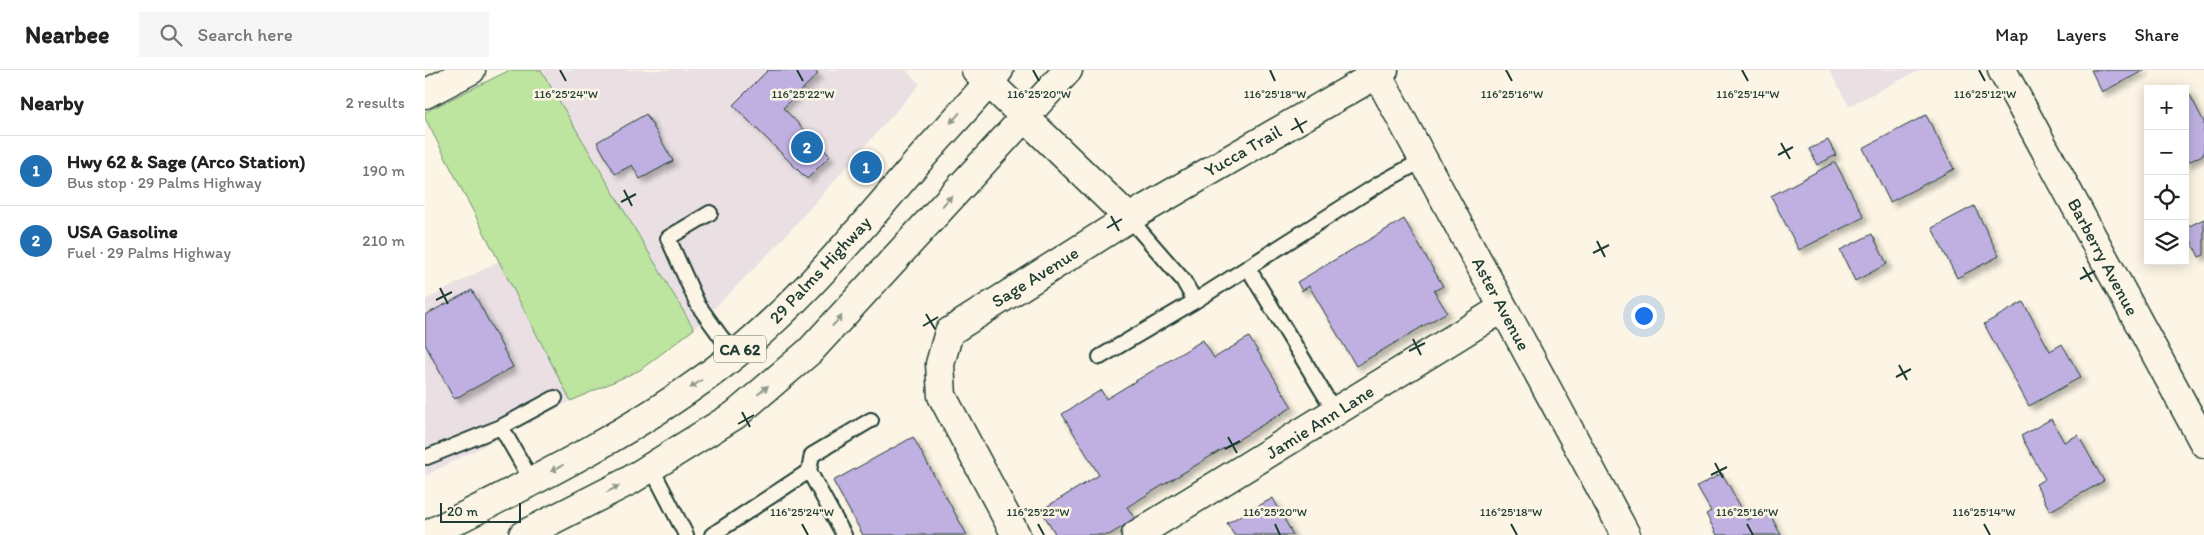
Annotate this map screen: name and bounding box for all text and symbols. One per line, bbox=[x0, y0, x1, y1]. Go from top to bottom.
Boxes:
search box bbox=[139, 12, 489, 57]
text: Nearbee bbox=[25, 20, 109, 49]
icon: search bbox=[157, 21, 185, 49]
text: Search here bbox=[197, 23, 293, 46]
text: Map bbox=[1995, 24, 2028, 46]
text: Layers bbox=[2056, 24, 2106, 46]
text: Share bbox=[2134, 24, 2179, 46]
map controls bbox=[2144, 85, 2189, 265]
button: + bbox=[2144, 85, 2189, 130]
text: 116°25'24"W bbox=[534, 87, 598, 101]
text: 116°25'22"W bbox=[771, 87, 835, 101]
text: 116°25'20"W bbox=[1007, 87, 1071, 101]
text: 116°25'18"W bbox=[1244, 87, 1306, 101]
text: 116°25'16"W bbox=[1481, 87, 1543, 101]
text: 116°25'14"W bbox=[1716, 87, 1780, 101]
text: 116°25'12"W bbox=[1954, 87, 2016, 101]
text: Nearby bbox=[20, 90, 84, 115]
text: 2 results bbox=[345, 93, 405, 112]
one-way arrow bbox=[949, 112, 961, 124]
street label: Yucca Trail bbox=[1201, 120, 1285, 182]
pin: 2 bbox=[791, 128, 823, 166]
button: − bbox=[2144, 130, 2189, 175]
pin: 1 bbox=[850, 148, 882, 186]
text: Hwy 62 & Sage (Arco Station) bbox=[67, 150, 305, 173]
text: 1 bbox=[32, 161, 40, 180]
text: 190 m bbox=[362, 161, 405, 180]
text: Bus stop · 29 Palms Highway bbox=[67, 173, 261, 192]
button: locate bbox=[2144, 175, 2189, 220]
street label: Barberry Avenue bbox=[2063, 194, 2143, 320]
one-way arrow bbox=[941, 196, 953, 208]
street label: 29 Palms Highway bbox=[764, 211, 876, 328]
text: USA Gasoline bbox=[67, 220, 178, 243]
button: layers bbox=[2144, 220, 2189, 265]
text: 2 bbox=[32, 231, 40, 250]
text: 210 m bbox=[362, 231, 405, 250]
street label: Sage Avenue bbox=[987, 242, 1083, 312]
text: Fuel · 29 Palms Highway bbox=[67, 243, 231, 262]
street label: Aster Avenue bbox=[1467, 254, 1535, 354]
your location bbox=[1631, 303, 1657, 329]
one-way arrow bbox=[831, 315, 843, 327]
road number: CA 62 bbox=[714, 336, 766, 362]
one-way arrow bbox=[689, 379, 703, 389]
street label: Jamie Ann Lane bbox=[1262, 380, 1378, 464]
one-way arrow bbox=[757, 385, 770, 396]
one-way arrow bbox=[550, 464, 564, 472]
one-way arrow bbox=[606, 485, 620, 493]
scale bar bbox=[440, 500, 521, 523]
text: 20 m bbox=[447, 503, 478, 520]
text: 116°25'24"W bbox=[770, 505, 834, 519]
text: 116°25'22"W bbox=[1006, 505, 1070, 519]
text: 116°25'20"W bbox=[1243, 505, 1307, 519]
text: 116°25'18"W bbox=[1480, 505, 1542, 519]
text: 116°25'16"W bbox=[1716, 505, 1778, 519]
text: 116°25'14"W bbox=[1952, 505, 2016, 519]

